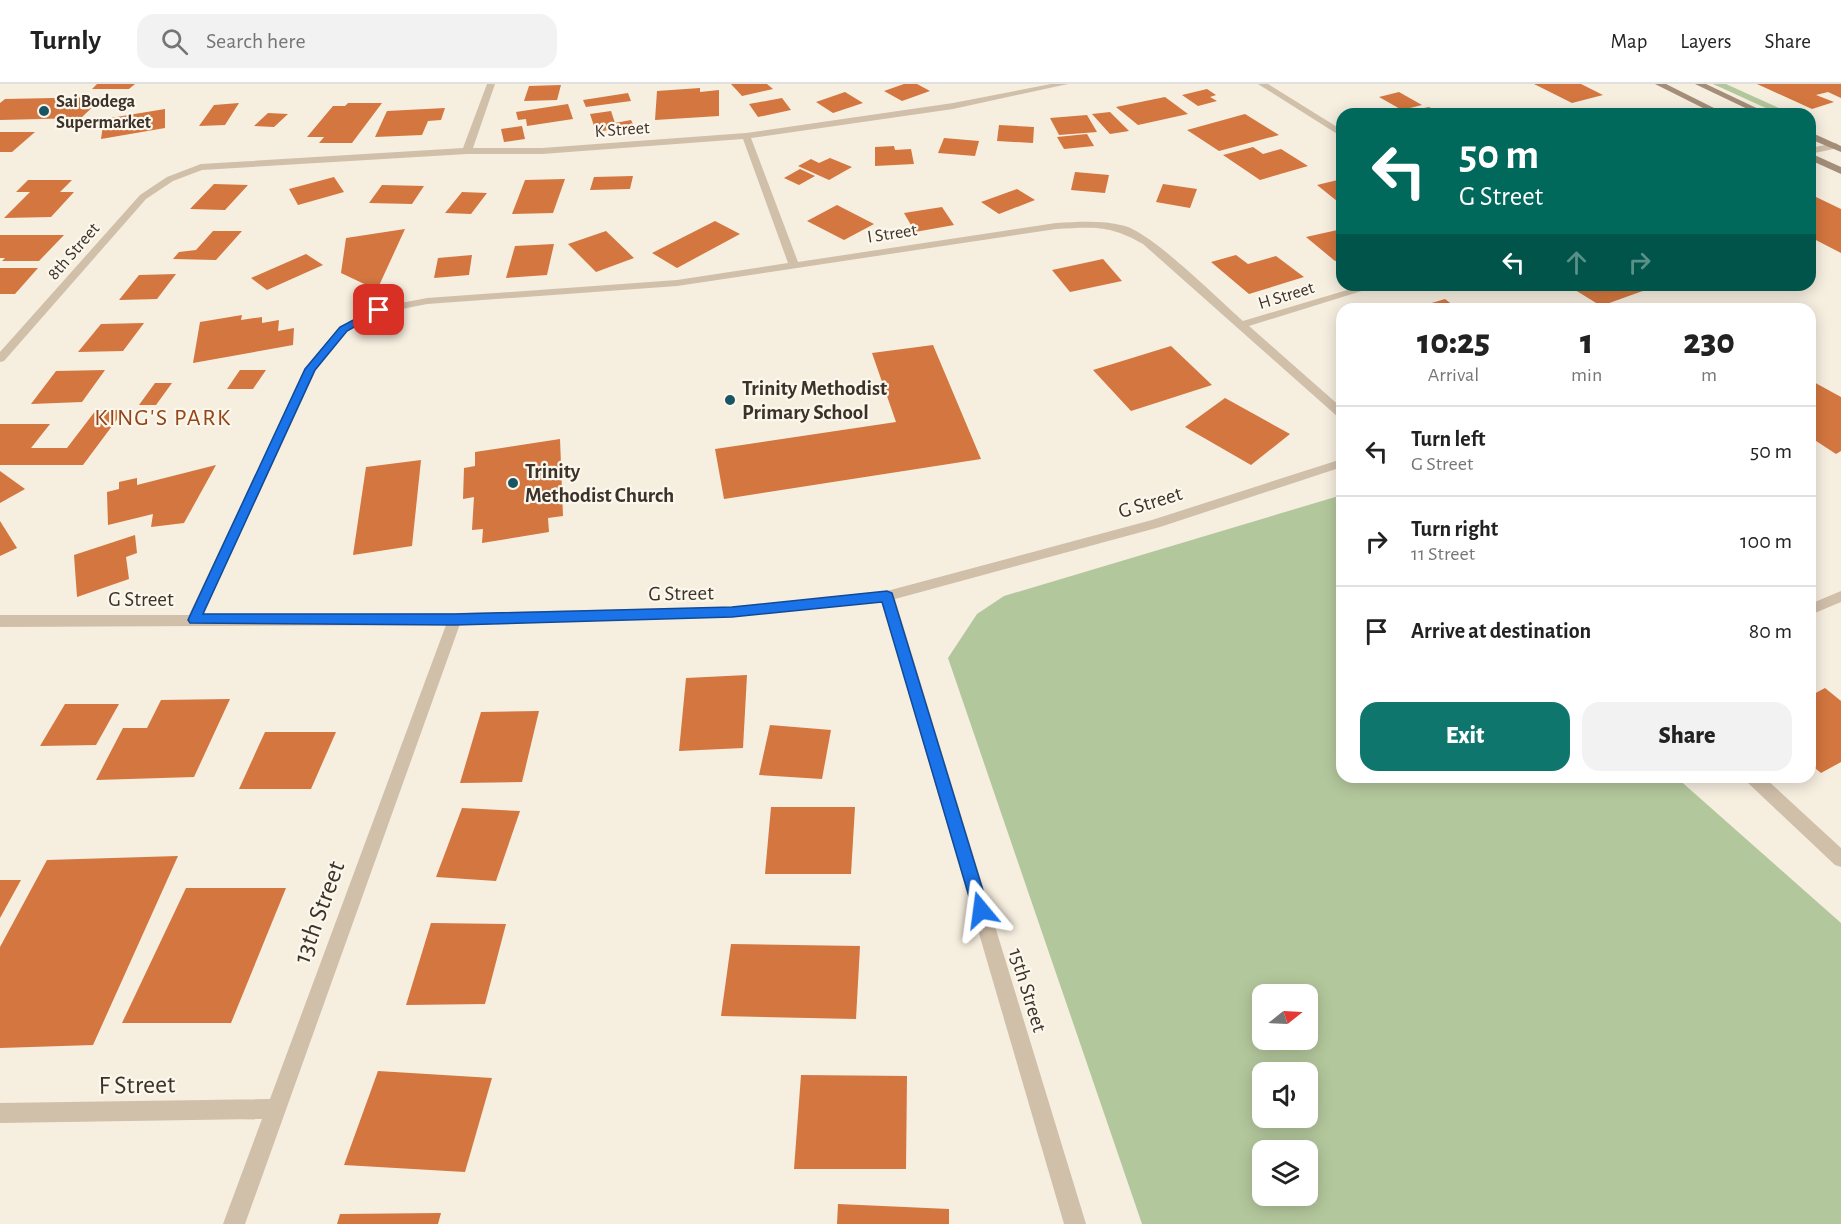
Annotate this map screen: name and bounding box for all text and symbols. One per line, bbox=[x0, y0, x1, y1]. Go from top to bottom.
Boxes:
search box bbox=[137, 14, 557, 68]
icon: search bbox=[158, 25, 191, 58]
text: Turnly bbox=[30, 27, 101, 55]
text: Search here bbox=[206, 30, 306, 52]
text: Map bbox=[1611, 31, 1647, 52]
text: Layers bbox=[1680, 31, 1731, 52]
text: Share bbox=[1764, 31, 1811, 52]
place label: Sai Bodega Supermarket bbox=[56, 93, 151, 132]
marker: Sai Bodega Supermarket bbox=[37, 104, 51, 118]
street label: K Street bbox=[594, 119, 650, 141]
icon: left bbox=[1360, 132, 1438, 210]
text: 50 m bbox=[1459, 134, 1539, 176]
text: G Street bbox=[1459, 183, 1543, 210]
street label: 8th Street bbox=[44, 220, 103, 284]
street label: I Street bbox=[866, 221, 919, 247]
icon: left bbox=[1497, 246, 1530, 279]
icon: ahead bbox=[1560, 246, 1593, 279]
icon: right bbox=[1623, 246, 1656, 279]
street label: H Street bbox=[1256, 279, 1317, 313]
pin bbox=[353, 284, 404, 335]
icon: arrive bbox=[362, 293, 395, 326]
text: 10:25 bbox=[1417, 324, 1490, 360]
text: 1 bbox=[1580, 324, 1593, 360]
text: 230 bbox=[1683, 324, 1735, 360]
text: Arrival bbox=[1428, 365, 1479, 385]
text: min bbox=[1571, 365, 1602, 385]
text: m bbox=[1701, 365, 1717, 385]
place label: Trinity Methodist Primary School bbox=[742, 378, 887, 423]
marker: Trinity Methodist Primary School bbox=[723, 393, 737, 407]
district label: KING'S PARK bbox=[94, 406, 232, 430]
text: Turn left bbox=[1411, 428, 1485, 450]
icon: left bbox=[1360, 435, 1393, 468]
text: 50 m bbox=[1750, 440, 1792, 462]
text: G Street bbox=[1411, 454, 1473, 474]
place label: Trinity Methodist Church bbox=[525, 461, 674, 506]
marker: Trinity Methodist Church bbox=[506, 476, 520, 490]
street label: G Street bbox=[1116, 483, 1185, 522]
text: Turn right bbox=[1411, 518, 1498, 540]
icon: right bbox=[1360, 525, 1393, 558]
text: 100 m bbox=[1740, 530, 1792, 552]
text: 11 Street bbox=[1411, 544, 1475, 564]
street label: G Street bbox=[648, 582, 714, 605]
street label: G Street bbox=[108, 589, 174, 610]
icon: arrive bbox=[1360, 615, 1393, 648]
text: Arrive at destination bbox=[1411, 620, 1591, 642]
text: 80 m bbox=[1749, 620, 1792, 642]
button: Exit bbox=[1360, 702, 1570, 771]
button: Share bbox=[1582, 702, 1792, 771]
street label: 13th Street bbox=[288, 858, 349, 967]
position arrow bbox=[949, 878, 1013, 942]
street label: 15th Street bbox=[1005, 946, 1050, 1035]
north arrow bbox=[1252, 984, 1318, 1050]
map controls bbox=[1252, 984, 1318, 1206]
button: sound bbox=[1252, 1062, 1318, 1128]
street label: F Street bbox=[98, 1071, 176, 1099]
button: layers bbox=[1252, 1140, 1318, 1206]

